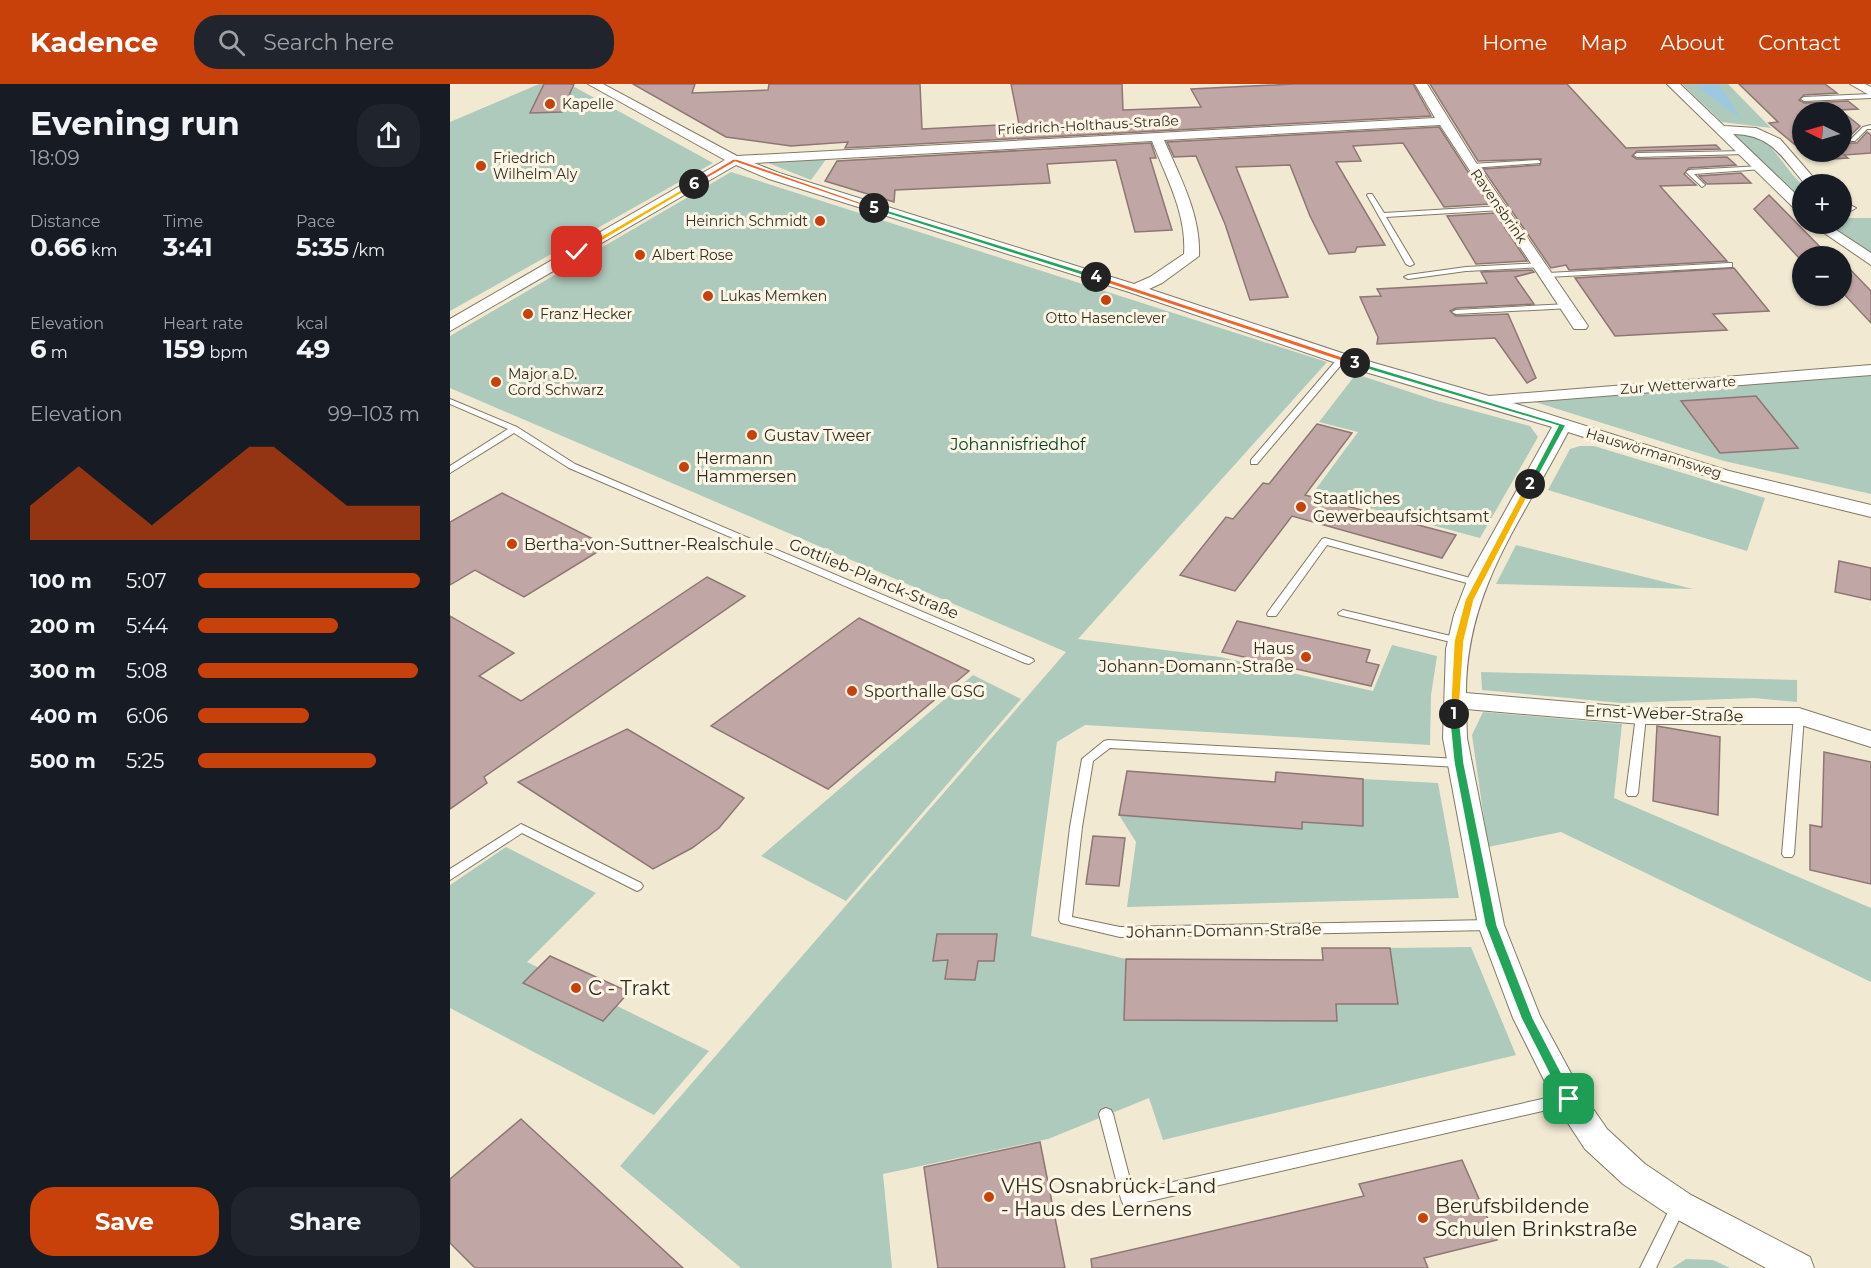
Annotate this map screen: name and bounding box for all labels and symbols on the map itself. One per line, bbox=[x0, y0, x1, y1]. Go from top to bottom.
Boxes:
place label: Kapelle bbox=[562, 95, 614, 113]
marker: Kapelle bbox=[543, 97, 557, 111]
north arrow bbox=[1792, 102, 1852, 162]
street label: Friedrich-Holthaus-Straße bbox=[997, 111, 1179, 139]
place label: Friedrich Wilhelm Aly bbox=[493, 149, 578, 183]
marker: Friedrich Wilhelm Aly bbox=[474, 159, 488, 173]
street label: Ravensbrink bbox=[1467, 165, 1532, 247]
pin: 6 bbox=[679, 169, 709, 199]
pin: 5 bbox=[859, 193, 889, 223]
place label: Heinrich Schmidt bbox=[685, 212, 808, 230]
marker: Heinrich Schmidt bbox=[813, 214, 827, 228]
pin bbox=[551, 226, 602, 277]
place label: Albert Rose bbox=[652, 246, 733, 264]
marker: Albert Rose bbox=[633, 248, 647, 262]
pin: 4 bbox=[1081, 262, 1111, 292]
place label: Lukas Memken bbox=[720, 287, 827, 305]
marker: Lukas Memken bbox=[701, 289, 715, 303]
marker: Otto Hasenclever bbox=[1099, 293, 1113, 307]
place label: Franz Hecker bbox=[540, 305, 632, 323]
marker: Franz Hecker bbox=[521, 307, 535, 321]
place label: Otto Hasenclever bbox=[1046, 309, 1167, 327]
pin: 3 bbox=[1340, 348, 1370, 378]
place label: Major a.D. Cord Schwarz bbox=[508, 365, 604, 399]
street label: Zur Wetterwarte bbox=[1619, 372, 1737, 398]
marker: Major a.D. Cord Schwarz bbox=[489, 375, 503, 389]
street label: Hauswörmannsweg bbox=[1584, 424, 1724, 482]
place label: Gustav Tweer bbox=[764, 426, 871, 445]
marker: Gustav Tweer bbox=[745, 428, 759, 442]
park label: Johannisfriedhof bbox=[950, 435, 1086, 454]
place label: Hermann Hammersen bbox=[696, 449, 797, 486]
marker: Hermann Hammersen bbox=[677, 460, 691, 474]
pin: 2 bbox=[1515, 469, 1545, 499]
place label: Staatliches Gewerbeaufsichtsamt bbox=[1313, 489, 1490, 526]
marker: Staatliches Gewerbeaufsichtsamt bbox=[1294, 500, 1308, 514]
street label: Gottlieb-Planck-Straße bbox=[786, 534, 961, 623]
place label: Bertha-von-Suttner-Realschule bbox=[524, 535, 773, 554]
marker: Bertha-von-Suttner-Realschule bbox=[505, 537, 519, 551]
place label: Haus Johann-Domann-Straße bbox=[1098, 639, 1294, 676]
marker: Haus Johann-Domann-Straße bbox=[1299, 650, 1313, 664]
place label: Sporthalle GSG bbox=[864, 682, 985, 701]
marker: Sporthalle GSG bbox=[845, 684, 859, 698]
pin: 1 bbox=[1439, 699, 1469, 729]
street label: Ernst-Weber-Straße bbox=[1584, 701, 1744, 726]
street label: Johann-Domann-Straße bbox=[1125, 919, 1322, 942]
place label: C - Trakt bbox=[588, 976, 671, 1000]
marker: C - Trakt bbox=[569, 981, 583, 995]
pin bbox=[1543, 1073, 1594, 1124]
place label: VHS Osnabrück-Land - Haus des Lernens bbox=[1001, 1174, 1216, 1221]
marker: VHS Osnabrück-Land - Haus des Lernens bbox=[982, 1190, 996, 1204]
place label: Berufsbildende Schulen Brinkstraße bbox=[1435, 1194, 1637, 1241]
marker: Berufsbildende Schulen Brinkstraße bbox=[1416, 1211, 1430, 1225]

